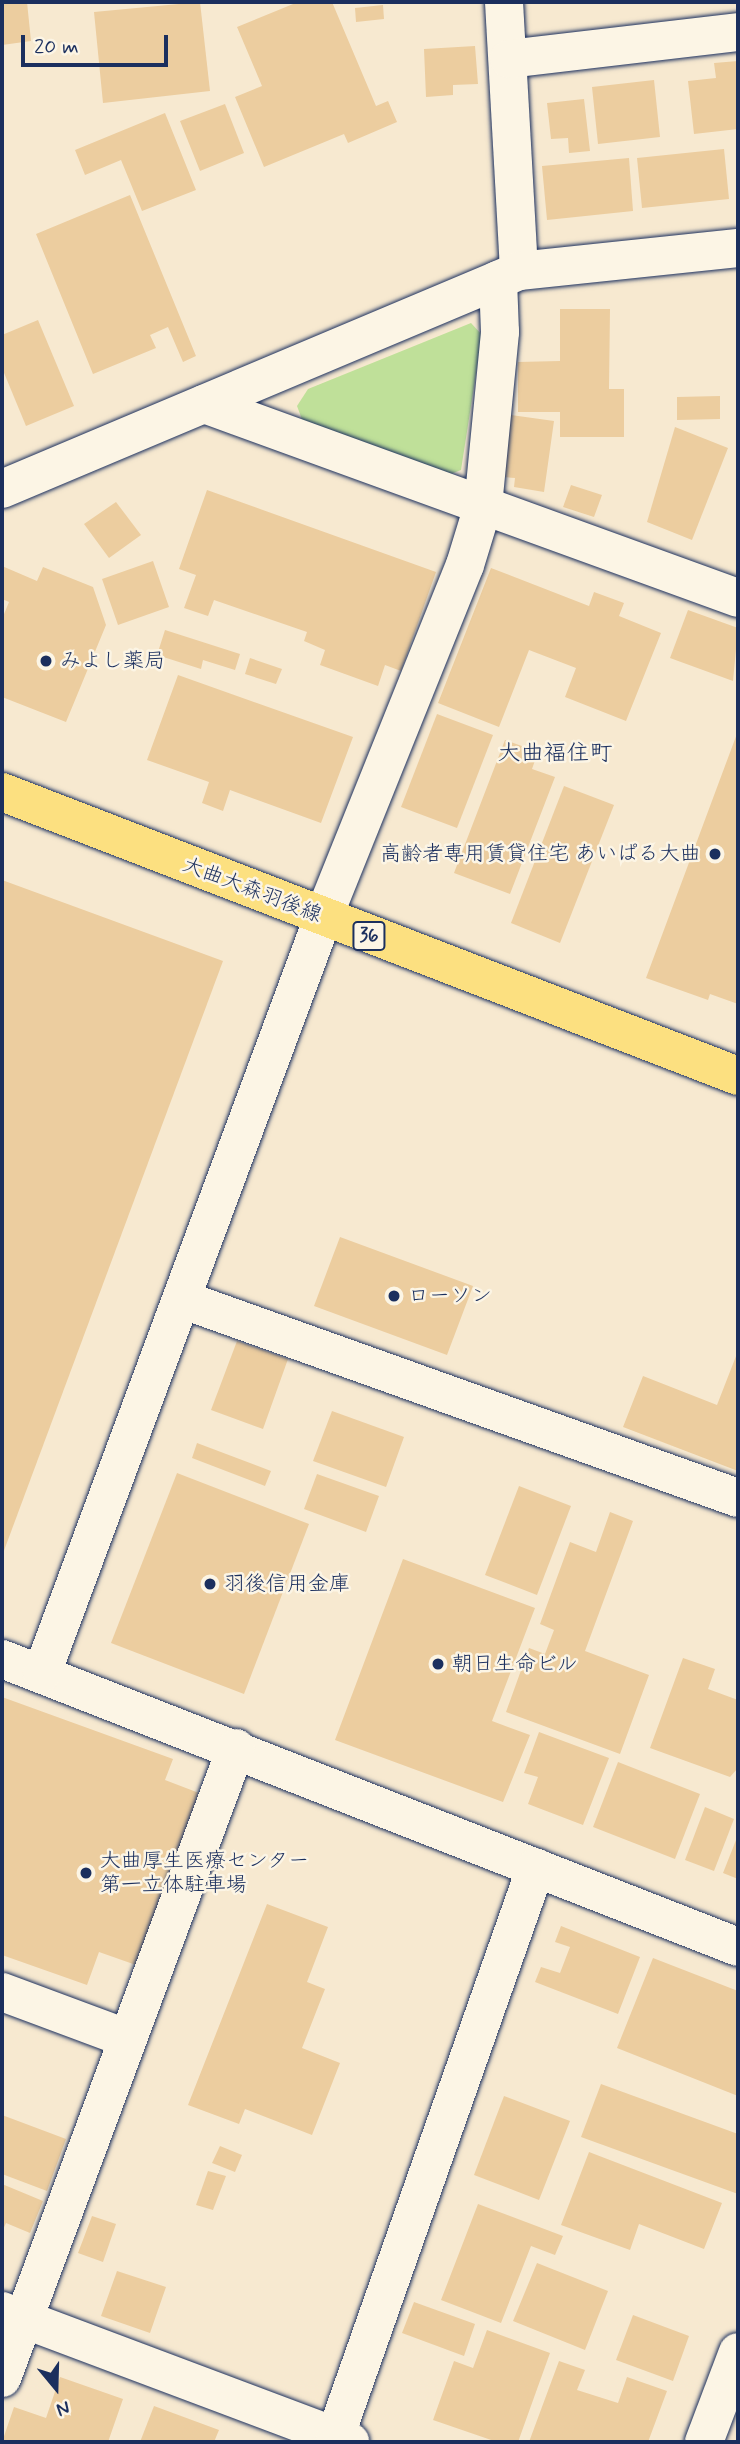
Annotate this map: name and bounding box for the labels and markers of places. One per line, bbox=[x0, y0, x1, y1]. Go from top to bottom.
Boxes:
place label: みよし薬局 bbox=[60, 648, 165, 674]
marker: みよし薬局 bbox=[38, 653, 54, 669]
place label: 高齢者専用賃貸住宅 あいぱる大曲 bbox=[380, 841, 701, 867]
marker: 高齢者専用賃貸住宅 あいぱる大曲 bbox=[707, 846, 723, 862]
place label: ローソン bbox=[408, 1283, 492, 1309]
marker: ローソン bbox=[386, 1288, 402, 1304]
place label: 羽後信用金庫 bbox=[224, 1571, 350, 1597]
marker: 羽後信用金庫 bbox=[202, 1576, 218, 1592]
place label: 朝日生命ビル bbox=[452, 1651, 578, 1677]
marker: 朝日生命ビル bbox=[430, 1656, 446, 1672]
place label: 大曲厚生医療センター 第一立体駐車場 bbox=[100, 1848, 310, 1898]
marker: 大曲厚生医療センター 第一立体駐車場 bbox=[78, 1865, 94, 1881]

